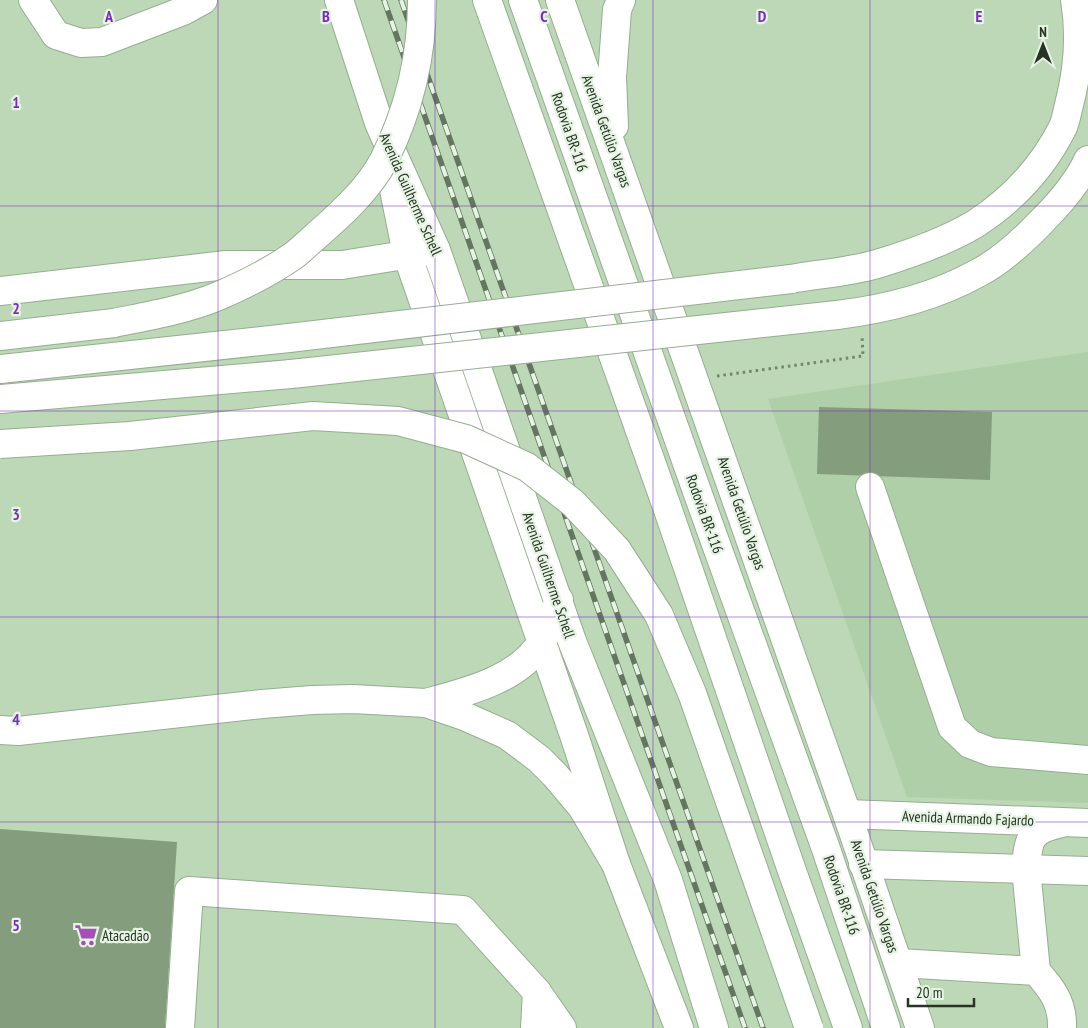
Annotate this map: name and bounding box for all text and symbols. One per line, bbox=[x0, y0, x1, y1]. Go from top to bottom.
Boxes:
text: A bbox=[104, 6, 114, 26]
text: B bbox=[322, 6, 330, 26]
text: C bbox=[540, 6, 548, 26]
text: D bbox=[758, 6, 767, 26]
text: E bbox=[976, 6, 983, 26]
north arrow bbox=[1018, 20, 1068, 70]
text: N bbox=[1039, 23, 1047, 41]
street label: Avenida Getúlio Vargas bbox=[578, 72, 636, 190]
street label: Rodovia BR-116 bbox=[548, 90, 593, 174]
text: 1 bbox=[12, 92, 20, 112]
street label: Avenida Guilherme Schell bbox=[375, 130, 447, 259]
text: 2 bbox=[12, 298, 20, 318]
street label: Avenida Getúlio Vargas bbox=[714, 454, 770, 572]
street label: Rodovia BR-116 bbox=[682, 472, 728, 556]
text: 3 bbox=[12, 504, 20, 524]
street label: Avenida Guilherme Schell bbox=[518, 509, 580, 641]
text: 4 bbox=[12, 709, 20, 729]
street label: Avenida Armando Fajardo bbox=[902, 806, 1034, 830]
street label: Avenida Getúlio Vargas bbox=[847, 837, 903, 955]
street label: Rodovia BR-116 bbox=[820, 853, 865, 937]
text: 5 bbox=[12, 915, 20, 935]
supermarket icon: Atacadão bbox=[73, 922, 99, 948]
place label: Atacadão bbox=[102, 926, 149, 945]
scale bar bbox=[908, 976, 974, 1008]
text: 20 m bbox=[916, 983, 942, 1002]

